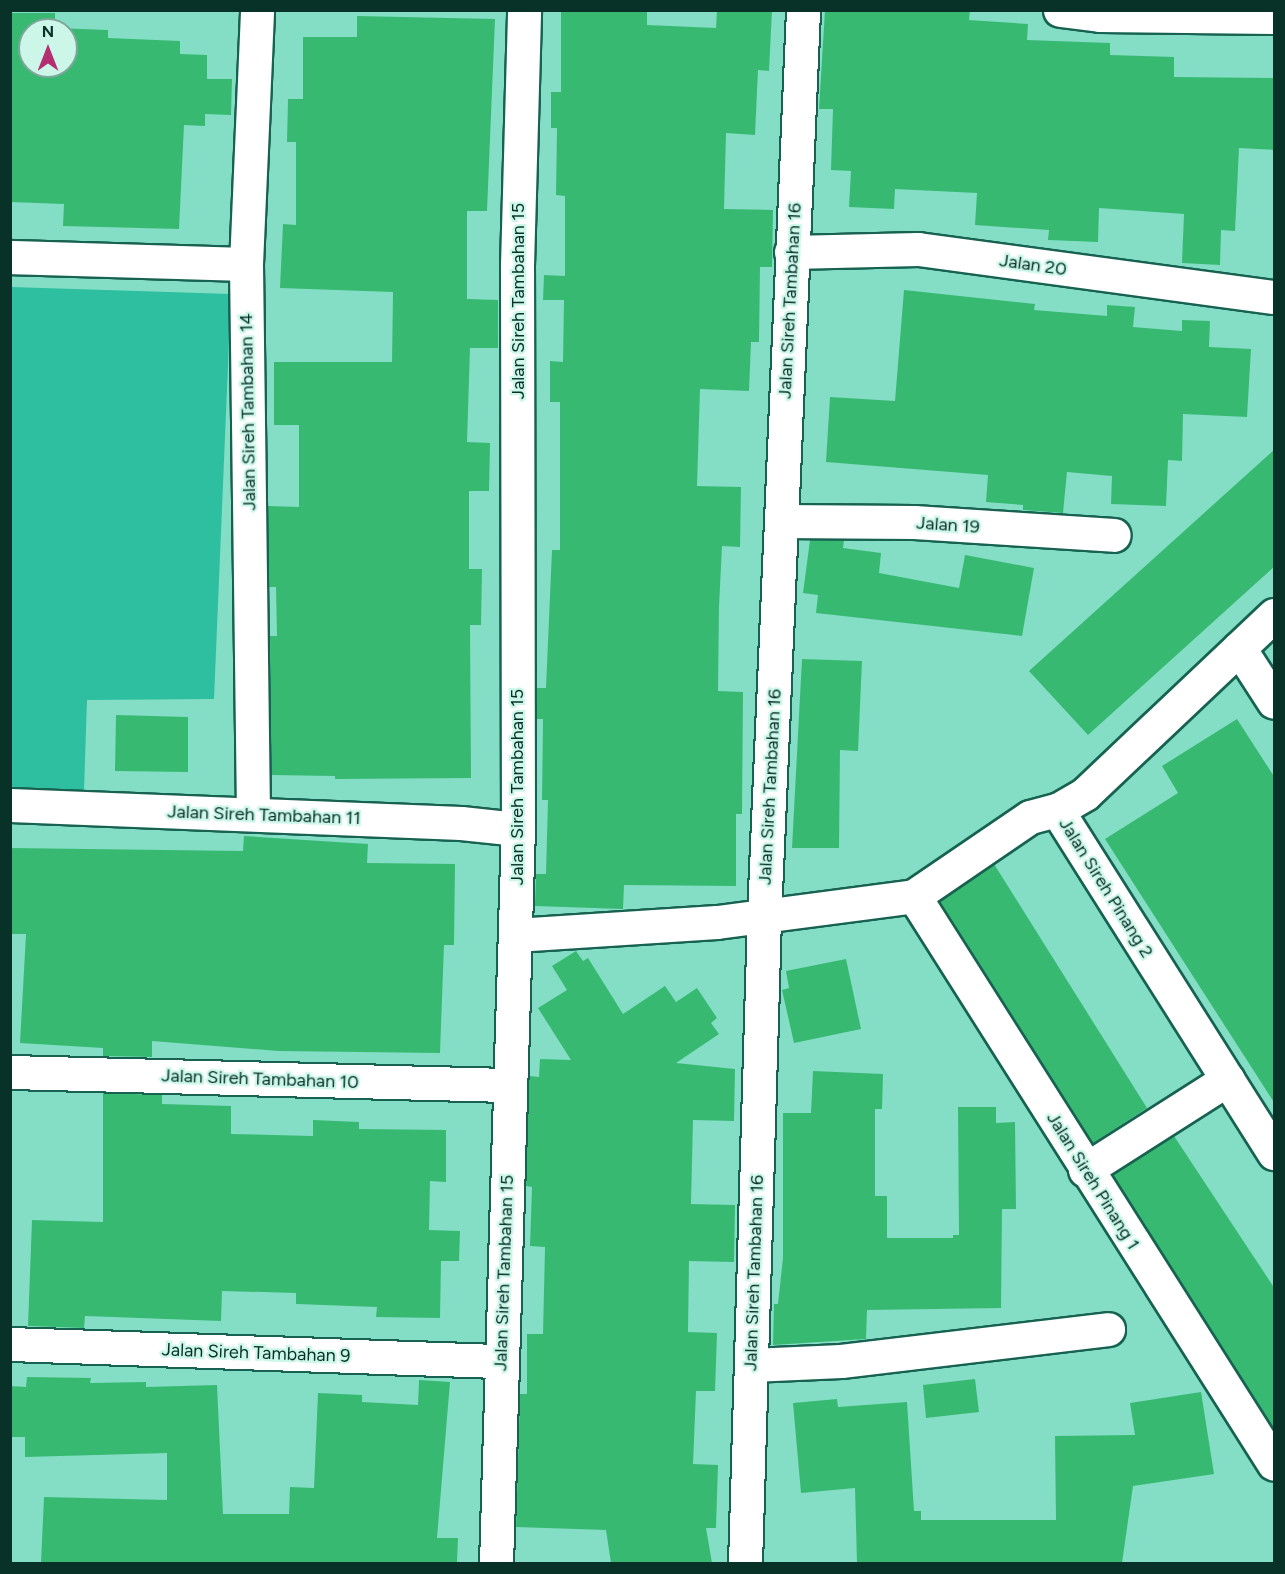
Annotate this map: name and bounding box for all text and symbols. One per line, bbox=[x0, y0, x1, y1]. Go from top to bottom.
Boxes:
north arrow bbox=[18, 18, 78, 78]
text: N bbox=[42, 22, 54, 41]
street label: Jalan Sireh Tambahan 15 bbox=[507, 203, 529, 399]
street label: Jalan Sireh Tambahan 16 bbox=[774, 203, 806, 399]
street label: Jalan 20 bbox=[998, 250, 1068, 280]
street label: Jalan Sireh Tambahan 14 bbox=[235, 313, 261, 511]
street label: Jalan 19 bbox=[915, 512, 981, 538]
street label: Jalan Sireh Tambahan 15 bbox=[506, 689, 528, 885]
street label: Jalan Sireh Tambahan 16 bbox=[754, 689, 786, 885]
street label: Jalan Sireh Tambahan 11 bbox=[167, 801, 361, 829]
street label: Jalan Sireh Pinang 2 bbox=[1054, 814, 1158, 962]
street label: Jalan Sireh Tambahan 10 bbox=[161, 1065, 359, 1093]
street label: Jalan Sireh Pinang 1 bbox=[1042, 1108, 1144, 1254]
street label: Jalan Sireh Tambahan 15 bbox=[490, 1175, 518, 1371]
street label: Jalan Sireh Tambahan 16 bbox=[740, 1175, 768, 1371]
street label: Jalan Sireh Tambahan 9 bbox=[161, 1339, 351, 1367]

